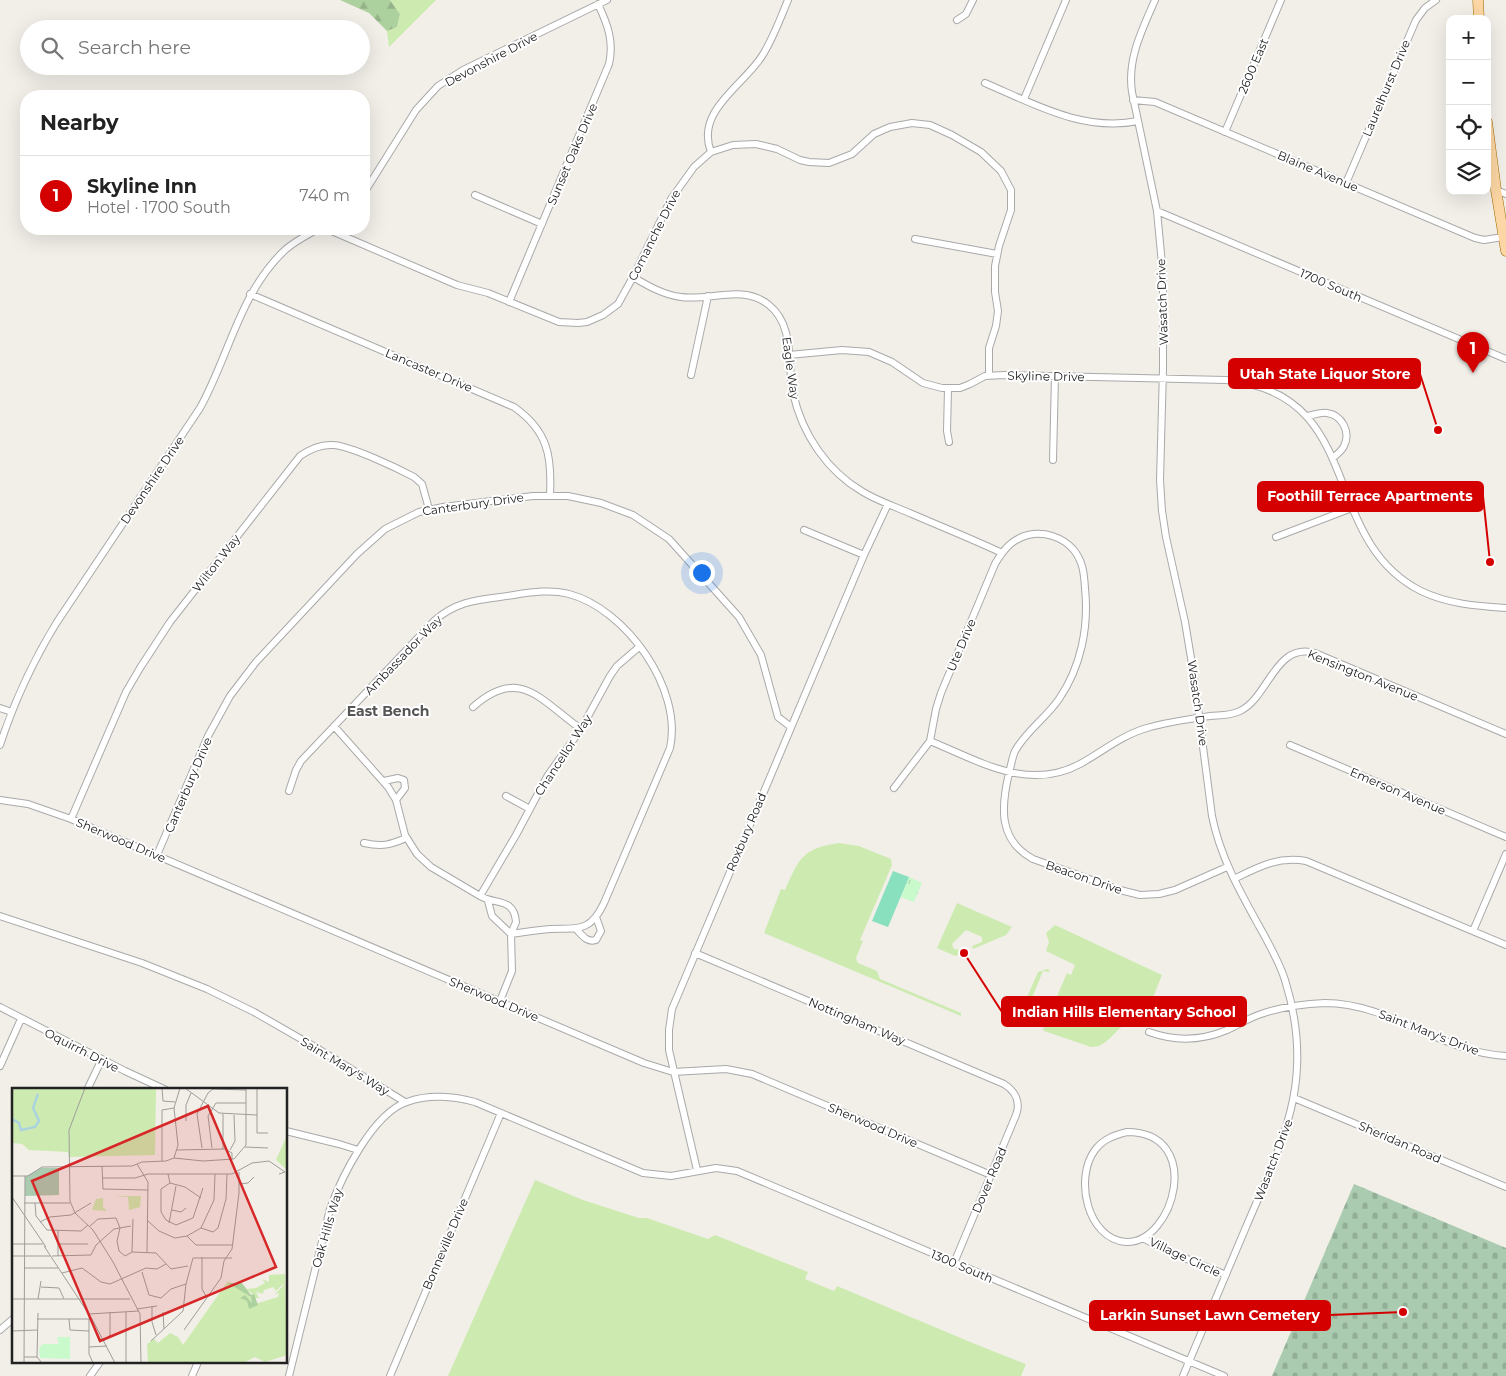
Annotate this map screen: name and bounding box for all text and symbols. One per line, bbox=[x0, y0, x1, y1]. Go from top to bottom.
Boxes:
map controls bbox=[1446, 15, 1491, 195]
button: + bbox=[1446, 15, 1491, 60]
search box bbox=[20, 20, 370, 75]
street label: Devonshire Drive bbox=[442, 28, 540, 90]
icon: search bbox=[38, 34, 66, 62]
text: Search here bbox=[78, 36, 191, 59]
street label: 2600 East bbox=[1235, 36, 1271, 96]
street label: Laurelhurst Drive bbox=[1359, 37, 1413, 139]
button: − bbox=[1446, 60, 1491, 105]
street label: Sunset Oaks Drive bbox=[544, 101, 600, 207]
button: locate bbox=[1446, 105, 1491, 150]
text: Nearby bbox=[40, 110, 119, 135]
street label: Blaine Avenue bbox=[1275, 147, 1361, 195]
button: layers bbox=[1446, 150, 1491, 195]
text: Skyline Inn bbox=[87, 175, 197, 198]
text: 1 bbox=[53, 186, 59, 205]
text: 740 m bbox=[299, 186, 350, 205]
street label: Comanche Drive bbox=[625, 187, 683, 283]
text: Hotel · 1700 South bbox=[87, 198, 231, 217]
street label: Wasatch Drive bbox=[1153, 258, 1171, 346]
street label: 1700 South bbox=[1298, 265, 1364, 305]
pin: 1 bbox=[1457, 332, 1489, 373]
street label: Eagle Way bbox=[779, 336, 803, 401]
street label: Lancaster Drive bbox=[383, 345, 475, 395]
callout: Utah State Liquor Store bbox=[1229, 359, 1420, 388]
text: Utah State Liquor Store bbox=[1239, 365, 1411, 383]
street label: Skyline Drive bbox=[1007, 368, 1085, 384]
street label: Devonshire Drive bbox=[117, 433, 187, 527]
callout: Foothill Terrace Apartments bbox=[1258, 482, 1483, 511]
text: Foothill Terrace Apartments bbox=[1267, 487, 1473, 505]
street label: Canterbury Drive bbox=[421, 489, 525, 519]
street label: Wilton Way bbox=[189, 531, 243, 595]
your location bbox=[689, 560, 715, 586]
street label: Ambassador Way bbox=[361, 612, 445, 698]
street label: Ute Drive bbox=[943, 616, 979, 674]
street label: Kensington Avenue bbox=[1306, 646, 1420, 704]
street label: Wasatch Drive bbox=[1185, 659, 1211, 747]
district label: East Bench bbox=[347, 702, 429, 720]
street label: Chancellor Way bbox=[531, 711, 595, 798]
street label: Canterbury Drive bbox=[161, 735, 215, 835]
street label: Emerson Avenue bbox=[1348, 764, 1448, 818]
street label: Roxbury Road bbox=[723, 790, 769, 874]
street label: Sherwood Drive bbox=[74, 814, 168, 866]
street label: Beacon Drive bbox=[1044, 857, 1124, 897]
street label: Sherwood Drive bbox=[447, 973, 541, 1025]
street label: Nottingham Way bbox=[806, 994, 908, 1048]
callout: Indian Hills Elementary School bbox=[1002, 997, 1246, 1026]
text: Indian Hills Elementary School bbox=[1012, 1003, 1236, 1021]
street label: Saint Mary's Drive bbox=[1377, 1006, 1481, 1058]
street label: Oquirrh Drive bbox=[42, 1025, 122, 1075]
street label: Saint Mary's Way bbox=[298, 1034, 393, 1099]
inset map bbox=[12, 1088, 288, 1364]
street label: Sherwood Drive bbox=[826, 1099, 920, 1151]
street label: Wasatch Drive bbox=[1250, 1117, 1296, 1203]
street label: Sheridan Road bbox=[1356, 1118, 1444, 1166]
street label: Dover Road bbox=[968, 1145, 1010, 1215]
street label: Oak Hills Way bbox=[308, 1186, 346, 1269]
street label: Bonneville Drive bbox=[419, 1196, 471, 1292]
street label: Village Circle bbox=[1147, 1234, 1223, 1280]
street label: 1300 South bbox=[929, 1246, 995, 1286]
callout: Larkin Sunset Lawn Cemetery bbox=[1090, 1301, 1330, 1330]
text: Larkin Sunset Lawn Cemetery bbox=[1100, 1306, 1321, 1324]

